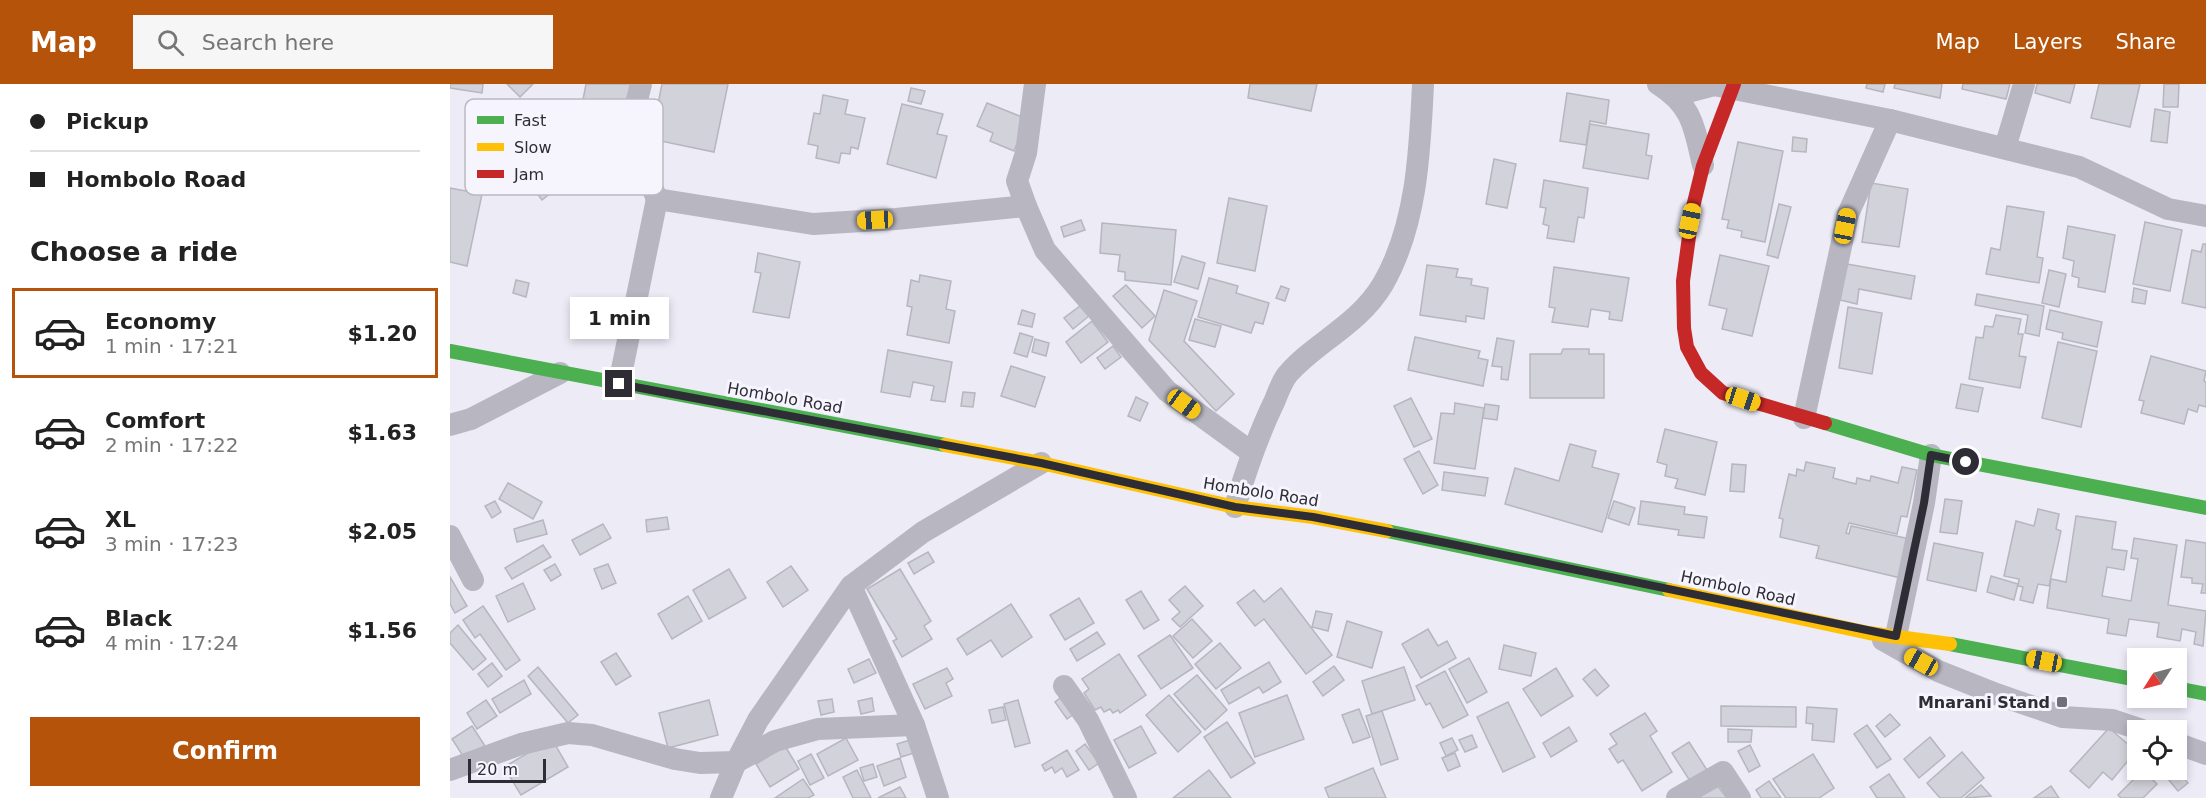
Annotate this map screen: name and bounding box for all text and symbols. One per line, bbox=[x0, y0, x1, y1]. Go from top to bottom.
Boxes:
search box bbox=[133, 15, 553, 69]
text: Map bbox=[30, 26, 97, 59]
icon: search bbox=[154, 26, 187, 59]
text: Search here bbox=[202, 30, 334, 55]
text: Map bbox=[1936, 30, 1980, 54]
text: Layers bbox=[2013, 30, 2082, 54]
text: Share bbox=[2115, 30, 2176, 54]
legend bbox=[465, 99, 663, 195]
text: Pickup bbox=[66, 109, 149, 134]
text: Fast bbox=[514, 111, 546, 130]
text: Slow bbox=[514, 138, 551, 157]
text: Jam bbox=[513, 165, 544, 184]
text: Hombolo Road bbox=[66, 167, 246, 192]
car bbox=[1677, 202, 1703, 240]
car bbox=[1833, 207, 1857, 245]
car bbox=[857, 210, 893, 230]
text: Choose a ride bbox=[30, 236, 238, 267]
callout: 1 min bbox=[570, 297, 669, 339]
icon: car bbox=[33, 306, 87, 360]
text: 1 min bbox=[588, 306, 651, 330]
text: Economy bbox=[105, 309, 216, 334]
text: $1.20 bbox=[347, 321, 417, 346]
text: 1 min · 17:21 bbox=[105, 334, 239, 358]
route end bbox=[605, 370, 632, 397]
street label: Hombolo Road bbox=[726, 379, 844, 417]
car bbox=[1723, 385, 1763, 413]
car bbox=[1164, 386, 1204, 422]
icon: car bbox=[33, 405, 87, 459]
text: Comfort bbox=[105, 408, 205, 433]
text: $1.63 bbox=[347, 420, 417, 445]
text: 2 min · 17:22 bbox=[105, 433, 239, 457]
route start bbox=[1952, 448, 1979, 475]
street label: Hombolo Road bbox=[1202, 473, 1320, 511]
icon: car bbox=[33, 504, 87, 558]
text: XL bbox=[105, 507, 136, 532]
text: $2.05 bbox=[347, 519, 417, 544]
text: 3 min · 17:23 bbox=[105, 532, 239, 556]
street label: Hombolo Road bbox=[1679, 567, 1797, 609]
icon: car bbox=[33, 603, 87, 657]
text: Black bbox=[105, 606, 172, 631]
text: $1.56 bbox=[347, 618, 417, 643]
text: 4 min · 17:24 bbox=[105, 631, 239, 655]
car bbox=[1901, 645, 1941, 679]
north arrow bbox=[2127, 648, 2187, 708]
map controls bbox=[2127, 648, 2187, 780]
car bbox=[2025, 649, 2063, 673]
place label: Mnarani Stand bbox=[1918, 693, 2050, 712]
marker: Mnarani Stand bbox=[2055, 695, 2069, 709]
button: Confirm bbox=[30, 717, 420, 786]
button: locate bbox=[2127, 720, 2187, 780]
scale bar bbox=[468, 756, 546, 784]
text: 20 m bbox=[477, 760, 518, 779]

